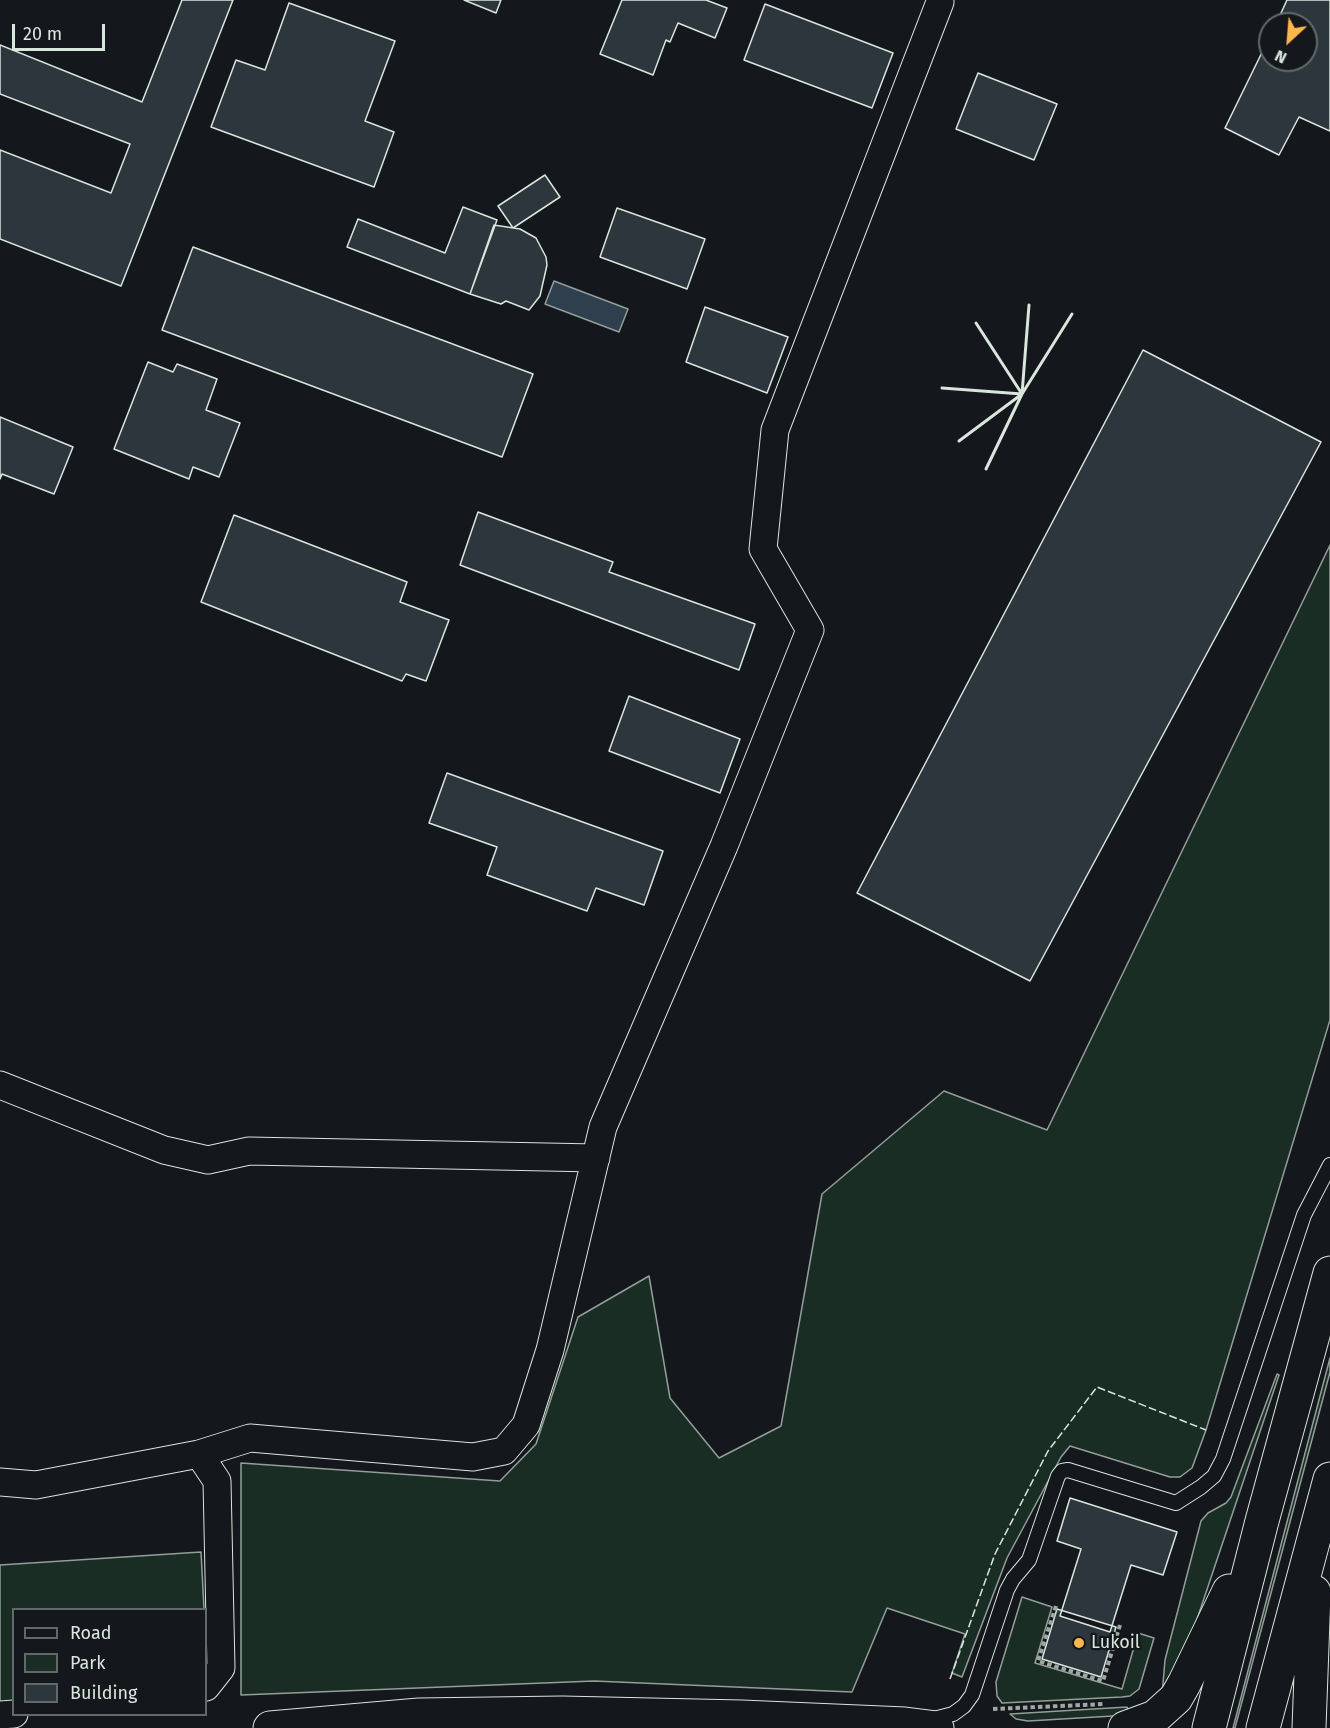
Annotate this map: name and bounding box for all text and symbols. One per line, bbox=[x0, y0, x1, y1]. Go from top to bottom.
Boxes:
scale bar bbox=[15, 12, 108, 50]
north arrow bbox=[1258, 12, 1318, 72]
text: 20 m bbox=[23, 23, 62, 45]
text: N bbox=[1272, 46, 1290, 68]
legend bbox=[12, 1608, 207, 1716]
text: Road bbox=[70, 1622, 112, 1644]
place label: Lukoil bbox=[1091, 1632, 1140, 1654]
marker: Lukoil bbox=[1072, 1636, 1086, 1650]
text: Park bbox=[70, 1652, 105, 1674]
text: Building bbox=[70, 1682, 137, 1704]

